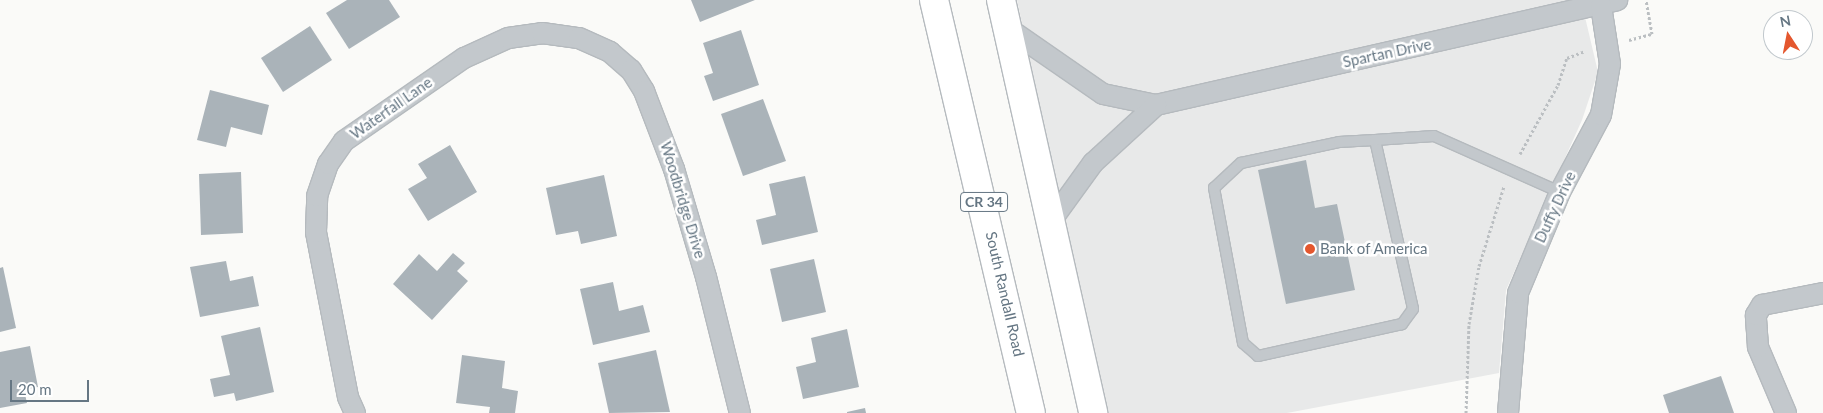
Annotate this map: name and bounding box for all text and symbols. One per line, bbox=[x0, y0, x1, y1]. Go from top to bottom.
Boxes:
north arrow bbox=[1763, 10, 1813, 60]
text: N bbox=[1778, 11, 1792, 30]
street label: Spartan Drive bbox=[1341, 35, 1433, 71]
street label: Waterfall Lane bbox=[347, 73, 435, 143]
street label: Woodbridge Drive bbox=[657, 139, 709, 261]
street label: Duffy Drive bbox=[1531, 168, 1579, 246]
road number: CR 34 bbox=[959, 190, 1009, 213]
street label: South Randall Road bbox=[982, 230, 1028, 358]
place label: Bank of America bbox=[1320, 240, 1428, 258]
marker: Bank of America bbox=[1304, 243, 1316, 255]
scale bar bbox=[12, 370, 91, 402]
text: 20 m bbox=[18, 380, 52, 398]

